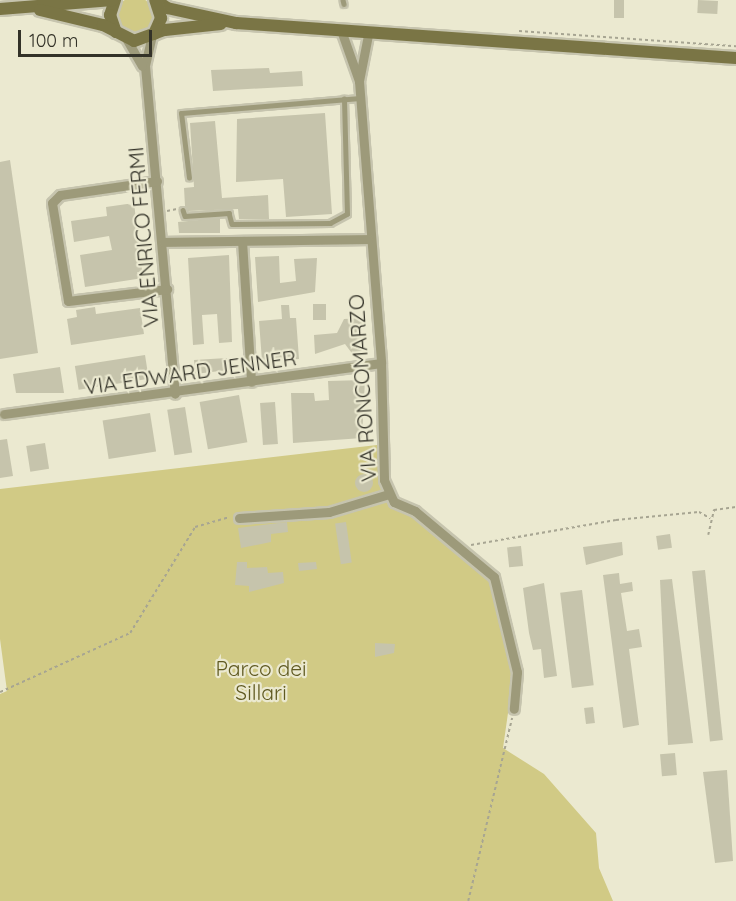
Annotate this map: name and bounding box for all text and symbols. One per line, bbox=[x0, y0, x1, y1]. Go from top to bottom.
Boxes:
scale bar bbox=[21, 18, 154, 56]
text: 100 m bbox=[29, 29, 78, 52]
street label: VIA ENRICO FERMI bbox=[123, 146, 163, 328]
street label: VIA RONCOMARZO bbox=[343, 293, 381, 483]
street label: VIA EDWARD JENNER bbox=[82, 345, 298, 399]
park label: Parco dei Sillari bbox=[215, 655, 307, 705]

